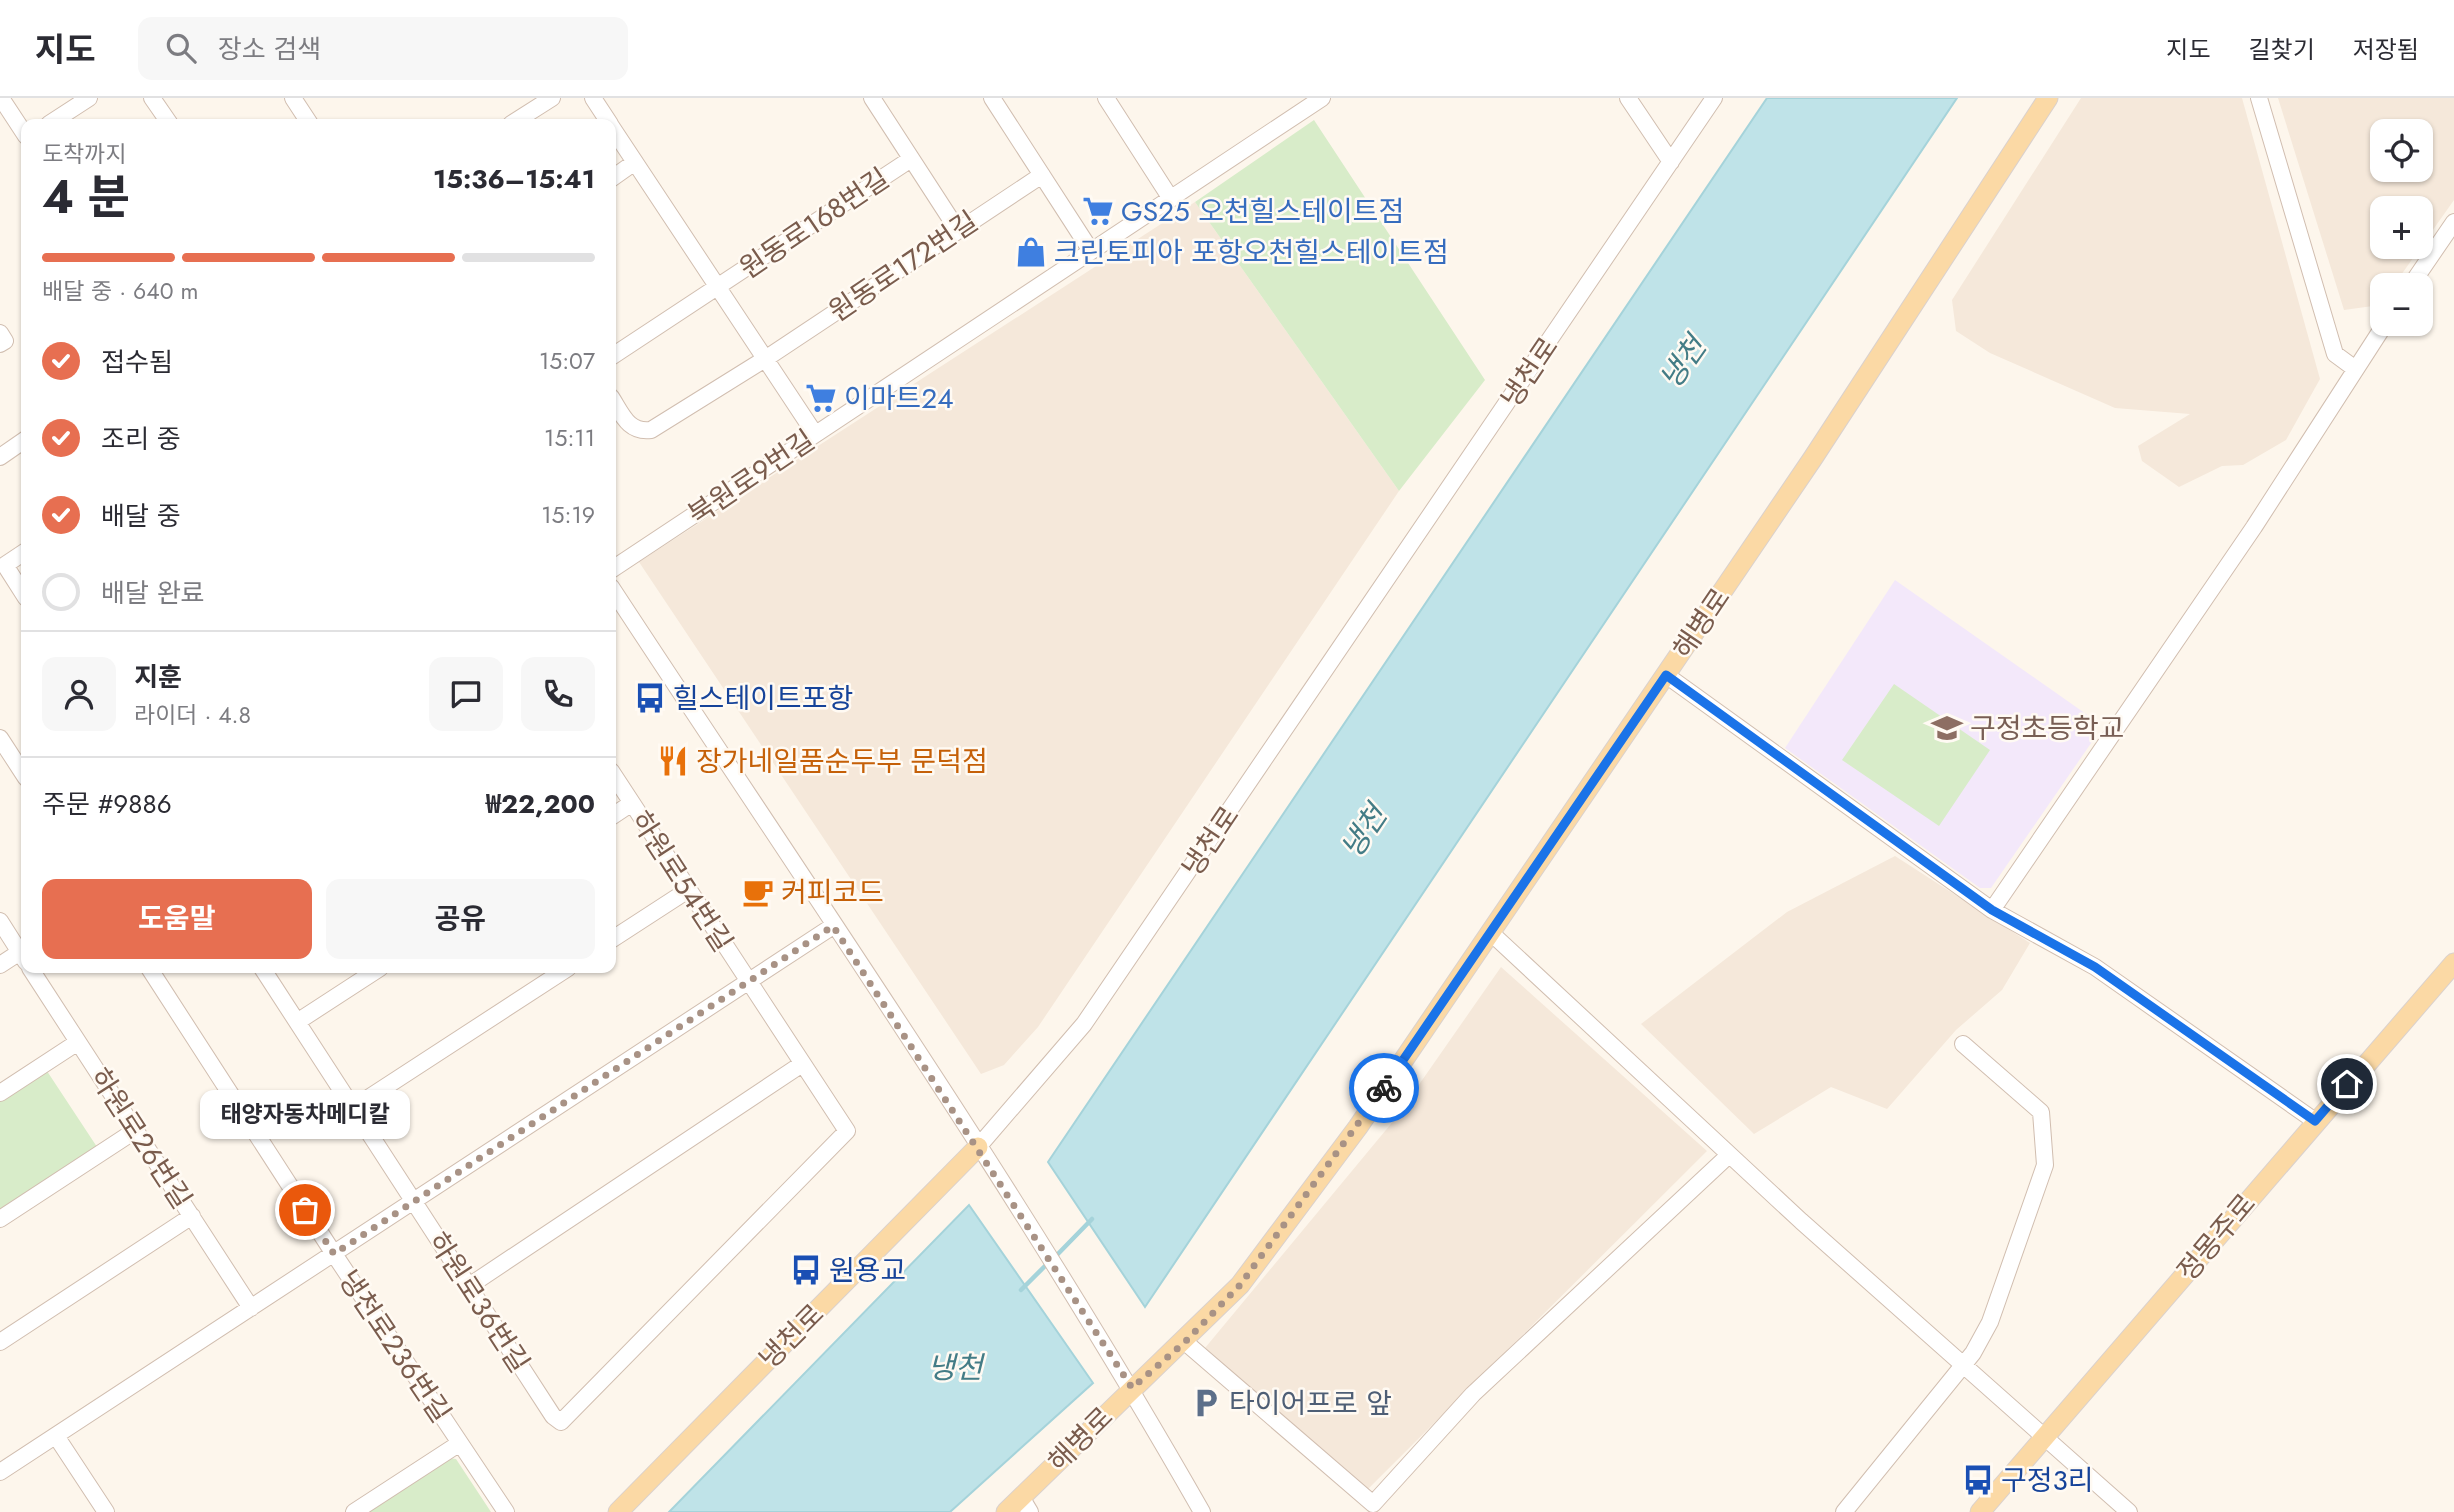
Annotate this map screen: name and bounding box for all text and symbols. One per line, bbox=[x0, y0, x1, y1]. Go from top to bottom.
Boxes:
search box bbox=[138, 17, 628, 80]
text: 지도 bbox=[35, 26, 96, 73]
icon: search bbox=[162, 29, 200, 67]
text: 장소 검색 bbox=[218, 30, 321, 68]
text: 지도 bbox=[2166, 32, 2211, 67]
text: 길찾기 bbox=[2249, 32, 2315, 67]
text: 저장됨 bbox=[2353, 32, 2419, 67]
map controls bbox=[2370, 119, 2433, 336]
button: locate bbox=[2370, 119, 2433, 182]
text: 도착까지 bbox=[42, 137, 127, 171]
street label: 원동로168번길 bbox=[731, 158, 897, 289]
text: 15:36–15:41 bbox=[433, 160, 595, 198]
text: 4 분 bbox=[42, 164, 130, 230]
place label: GS25 오천힐스테이트점 bbox=[1121, 191, 1404, 232]
supermarket icon: GS25 오천힐스테이트점 bbox=[1081, 194, 1115, 228]
button: + bbox=[2370, 196, 2433, 259]
street label: 원동로172번길 bbox=[820, 201, 986, 332]
place label: 크린토피아 포항오천힐스테이트점 bbox=[1054, 232, 1449, 273]
shop icon: 크린토피아 포항오천힐스테이트점 bbox=[1014, 235, 1048, 269]
button: − bbox=[2370, 273, 2433, 336]
text: 배달 중 · 640 m bbox=[42, 274, 198, 308]
water label: 냉천 bbox=[1649, 325, 1718, 398]
street label: 냉천로 bbox=[1491, 329, 1568, 416]
icon: check bbox=[42, 342, 80, 380]
text: 접수됨 bbox=[101, 343, 173, 381]
text: 15:07 bbox=[539, 344, 595, 378]
place label: 이마트24 bbox=[844, 378, 954, 419]
supermarket icon: 이마트24 bbox=[804, 381, 838, 415]
icon: check bbox=[42, 419, 80, 457]
text: 조리 중 bbox=[101, 420, 181, 458]
street label: 북원로9번길 bbox=[680, 420, 823, 535]
text: 15:11 bbox=[544, 421, 595, 455]
icon: check bbox=[42, 496, 80, 534]
text: 배달 중 bbox=[101, 497, 181, 535]
text: 15:19 bbox=[541, 498, 595, 532]
text: 배달 완료 bbox=[101, 574, 204, 612]
street label: 해병로 bbox=[1663, 580, 1740, 667]
button: person bbox=[42, 657, 116, 731]
button: chat bbox=[429, 657, 503, 731]
button: phone bbox=[521, 657, 595, 731]
text: 지훈 bbox=[134, 658, 182, 696]
place label: 힐스테이트포항 bbox=[673, 678, 853, 719]
bus stop icon: 힐스테이트포항 bbox=[633, 681, 667, 715]
text: 라이더 · 4.8 bbox=[134, 698, 251, 732]
place label: 구정초등학교 bbox=[1970, 708, 2125, 749]
school or university icon: 구정초등학교 bbox=[1930, 711, 1964, 745]
place label: 장가네일품순두부 문덕점 bbox=[696, 741, 988, 782]
restaurant icon: 장가네일품순두부 문덕점 bbox=[656, 744, 690, 778]
text: 주문 #9886 bbox=[42, 785, 172, 823]
text: ₩22,200 bbox=[486, 785, 595, 823]
water label: 냉천 bbox=[1330, 794, 1399, 867]
street label: 냉천로 bbox=[1172, 798, 1249, 885]
street label: 하원로54번길 bbox=[621, 803, 743, 960]
place label: 커피코드 bbox=[781, 872, 884, 913]
cafe icon: 커피코드 bbox=[741, 875, 775, 909]
button: 도움말 bbox=[42, 879, 312, 959]
button: 공유 bbox=[326, 879, 595, 959]
courier bbox=[1349, 1053, 1419, 1123]
pin bbox=[2317, 1054, 2377, 1114]
street label: 하원로26번길 bbox=[80, 1060, 202, 1217]
icon: home bbox=[2328, 1065, 2366, 1103]
icon: bike bbox=[1365, 1069, 1403, 1107]
callout: 태양자동차메디칼 bbox=[200, 1091, 410, 1140]
text: 태양자동차메디칼 bbox=[220, 1097, 390, 1131]
pin bbox=[275, 1180, 335, 1240]
street label: 정몽주로 bbox=[2168, 1185, 2265, 1290]
icon: bag bbox=[286, 1191, 324, 1229]
street label: 하원로36번길 bbox=[418, 1224, 539, 1381]
place label: 원용교 bbox=[829, 1250, 906, 1291]
bus stop icon: 원용교 bbox=[789, 1253, 823, 1287]
street label: 냉천로236번길 bbox=[328, 1262, 461, 1431]
street label: 냉천로 bbox=[750, 1295, 833, 1378]
water label: 냉천 bbox=[927, 1346, 986, 1389]
place label: 타이어프로 앞 bbox=[1229, 1383, 1392, 1424]
parking icon: 타이어프로 앞 bbox=[1189, 1386, 1223, 1420]
street label: 해병로 bbox=[1039, 1398, 1122, 1481]
place label: 구정3리 bbox=[2001, 1460, 2094, 1501]
bus stop icon: 구정3리 bbox=[1961, 1463, 1995, 1497]

